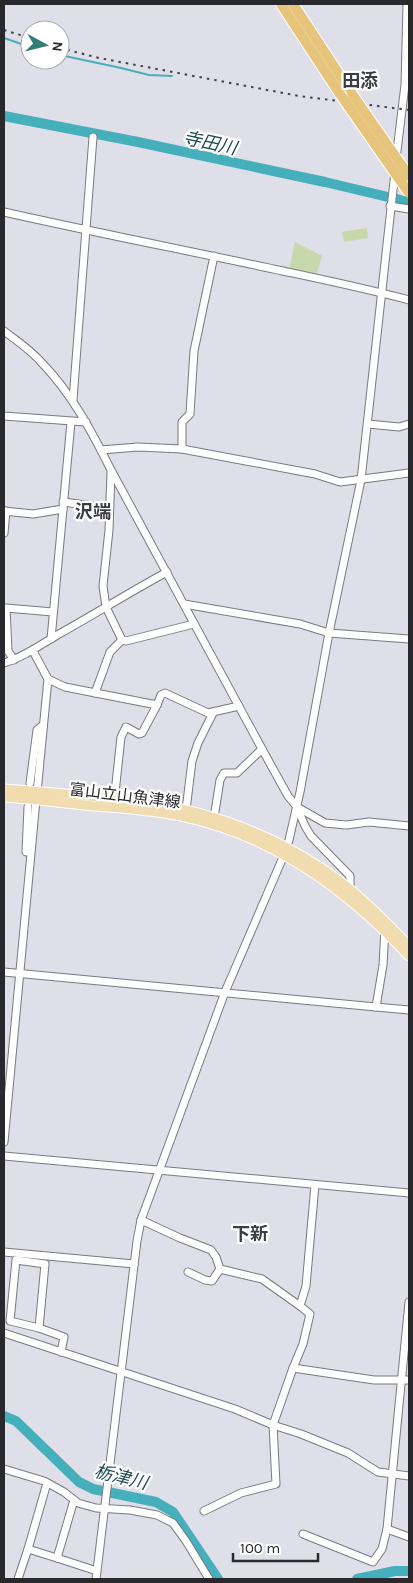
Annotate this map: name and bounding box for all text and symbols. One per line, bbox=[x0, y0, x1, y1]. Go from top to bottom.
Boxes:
north arrow bbox=[20, 20, 70, 70]
text: N bbox=[48, 41, 66, 53]
district label: 田添 bbox=[342, 70, 378, 92]
water label: 寺田川 bbox=[181, 127, 241, 160]
district label: 沢端 bbox=[75, 501, 111, 523]
street label: 富山立山魚津線 bbox=[68, 779, 182, 812]
district label: 下新 bbox=[232, 1223, 268, 1245]
water label: 栃津川 bbox=[92, 1460, 152, 1495]
scale bar bbox=[233, 1530, 318, 1562]
text: 100 m bbox=[240, 1539, 280, 1557]

